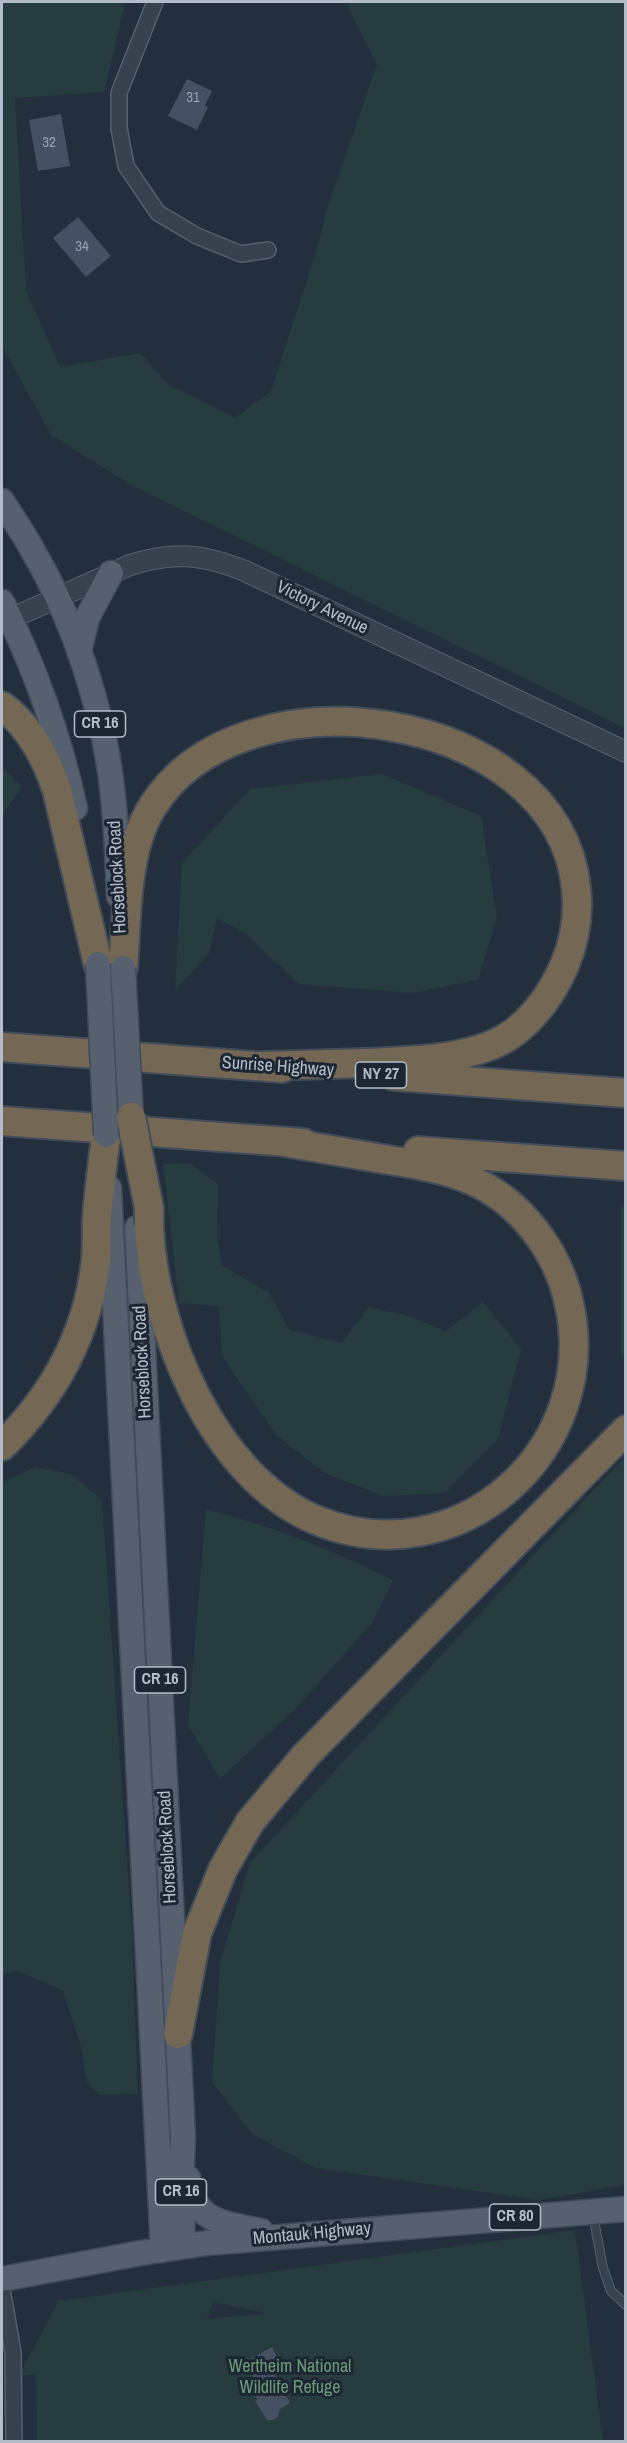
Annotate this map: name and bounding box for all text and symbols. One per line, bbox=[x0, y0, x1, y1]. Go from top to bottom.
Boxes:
house number: 31 bbox=[186, 89, 200, 107]
house number: 32 bbox=[42, 134, 56, 152]
house number: 34 bbox=[75, 238, 89, 256]
street label: Victory Avenue bbox=[273, 576, 371, 640]
road number: CR 16 bbox=[74, 711, 126, 737]
street label: Horseblock Road bbox=[104, 820, 132, 934]
street label: Sunrise Highway bbox=[221, 1052, 335, 1082]
road number: NY 27 bbox=[356, 1062, 406, 1088]
street label: Horseblock Road bbox=[129, 1305, 157, 1419]
road number: CR 16 bbox=[134, 1667, 186, 1693]
street label: Horseblock Road bbox=[154, 1790, 182, 1904]
road number: CR 16 bbox=[156, 2179, 207, 2205]
road number: CR 80 bbox=[490, 2204, 540, 2230]
street label: Montauk Highway bbox=[252, 2218, 372, 2250]
park label: Wertheim National Wildlife Refuge bbox=[229, 2356, 351, 2398]

